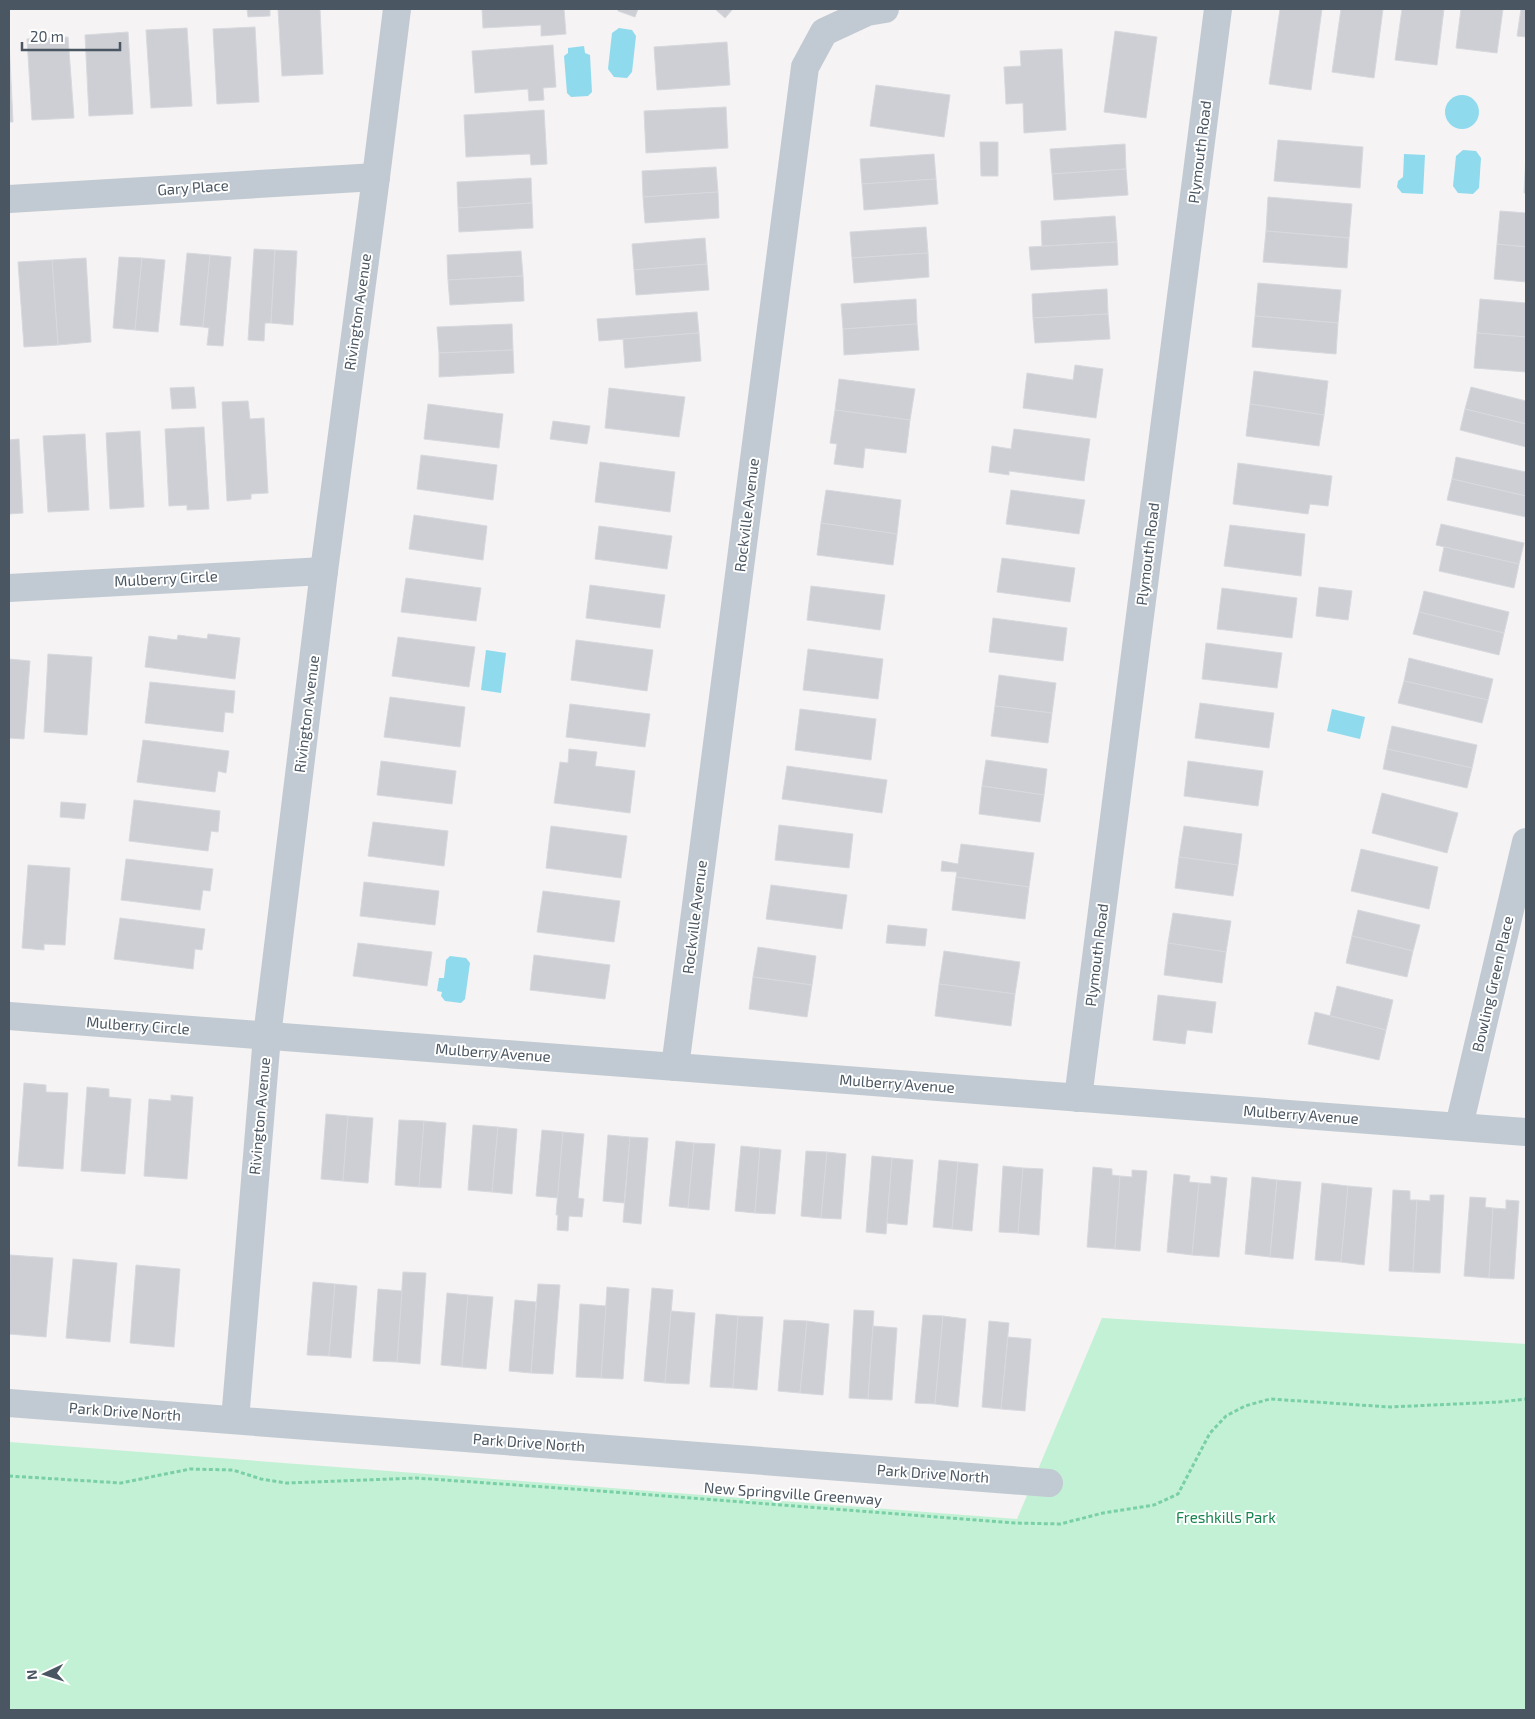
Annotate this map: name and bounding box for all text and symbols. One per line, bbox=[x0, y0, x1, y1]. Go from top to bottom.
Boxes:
scale bar bbox=[22, 20, 120, 52]
text: 20 m bbox=[30, 27, 64, 45]
street label: Plymouth Road bbox=[1184, 99, 1214, 204]
street label: Gary Place bbox=[157, 176, 229, 198]
street label: Rivington Avenue bbox=[340, 252, 374, 372]
street label: Rockville Avenue bbox=[730, 457, 762, 573]
street label: Plymouth Road bbox=[1132, 501, 1162, 606]
street label: Mulberry Circle bbox=[114, 566, 218, 590]
street label: Rivington Avenue bbox=[290, 654, 322, 774]
street label: Rockville Avenue bbox=[678, 859, 710, 975]
street label: Plymouth Road bbox=[1081, 902, 1111, 1007]
street label: Bowling Green Place bbox=[1468, 914, 1516, 1054]
street label: Mulberry Circle bbox=[86, 1012, 190, 1038]
street label: Mulberry Avenue bbox=[435, 1039, 551, 1065]
street label: Rivington Avenue bbox=[245, 1056, 273, 1175]
street label: Mulberry Avenue bbox=[839, 1070, 955, 1096]
street label: Mulberry Avenue bbox=[1243, 1101, 1359, 1127]
street label: Park Drive North bbox=[68, 1398, 182, 1424]
street label: Park Drive North bbox=[472, 1429, 586, 1455]
street label: Park Drive North bbox=[876, 1460, 990, 1486]
street label: New Springville Greenway bbox=[703, 1478, 883, 1508]
park label: Freshkills Park bbox=[1176, 1508, 1276, 1526]
north arrow bbox=[20, 1649, 70, 1699]
text: N bbox=[23, 1669, 40, 1681]

